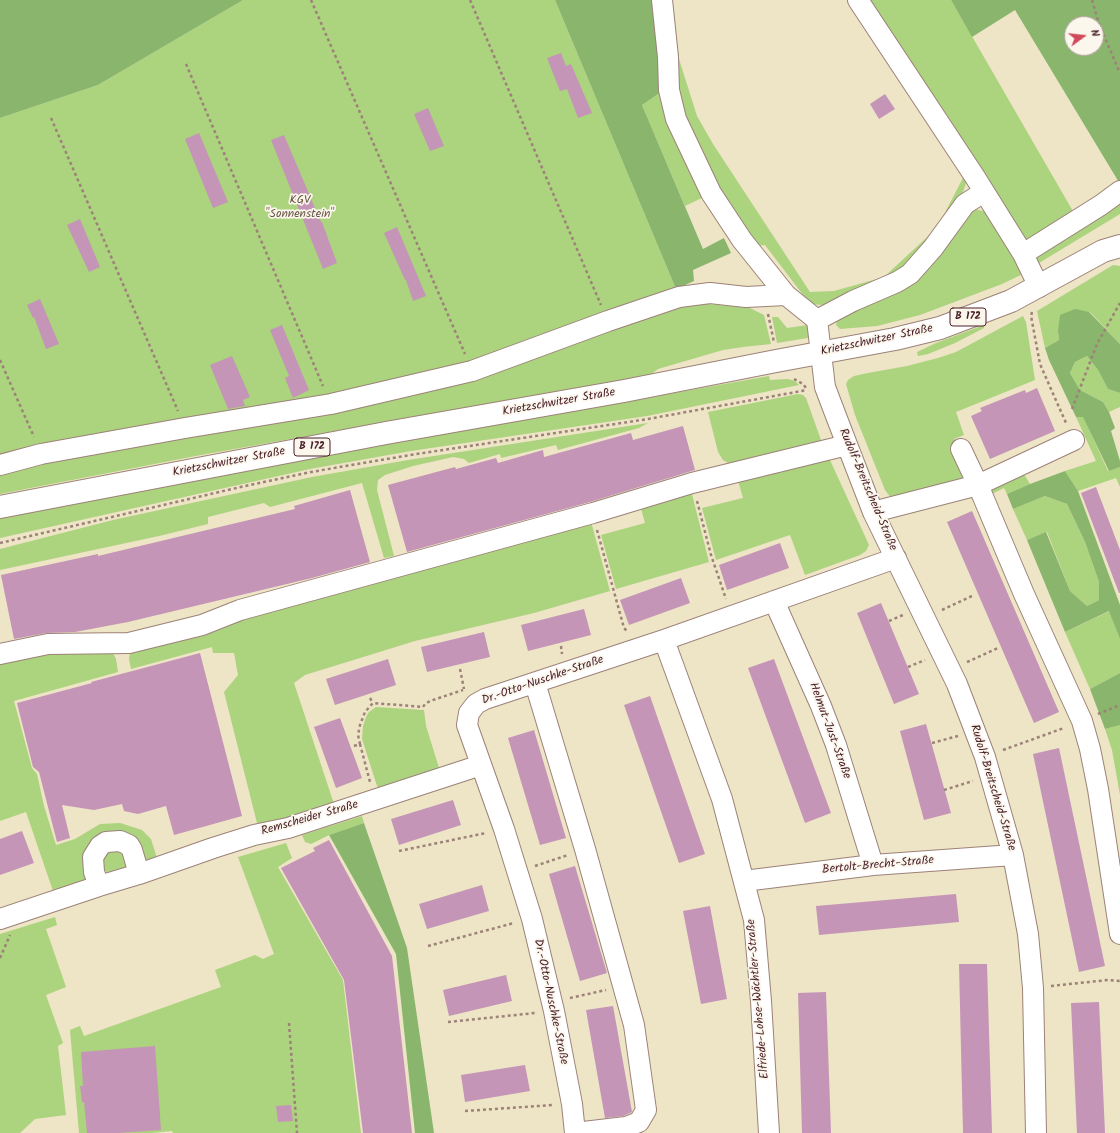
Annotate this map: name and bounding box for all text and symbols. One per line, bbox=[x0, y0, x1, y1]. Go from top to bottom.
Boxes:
north arrow bbox=[1064, 16, 1104, 56]
text: N bbox=[1085, 27, 1104, 39]
park label: KGV "Sonnenstein" bbox=[266, 194, 334, 222]
road number: B 172 bbox=[950, 308, 986, 326]
street label: Krietzschwitzer Straße bbox=[820, 322, 934, 360]
street label: Krietzschwitzer Straße bbox=[502, 386, 616, 420]
street label: Rudolf-Breitscheid-Straße bbox=[835, 427, 899, 553]
road number: B 172 bbox=[294, 438, 330, 456]
street label: Krietzschwitzer Straße bbox=[172, 445, 286, 481]
street label: Dr.-Otto-Nuschke-Straße bbox=[480, 653, 606, 709]
street label: Helmut-Just-Straße bbox=[805, 681, 853, 781]
street label: Rudolf-Breitscheid-Straße bbox=[966, 723, 1018, 853]
street label: Remscheider Straße bbox=[260, 798, 360, 840]
street label: Bertolt-Brecht-Straße bbox=[822, 854, 934, 878]
street label: Elfriede-Lohse-Wächtler-Straße bbox=[745, 918, 773, 1080]
street label: Dr.-Otto-Nuschke-Straße bbox=[530, 938, 570, 1066]

